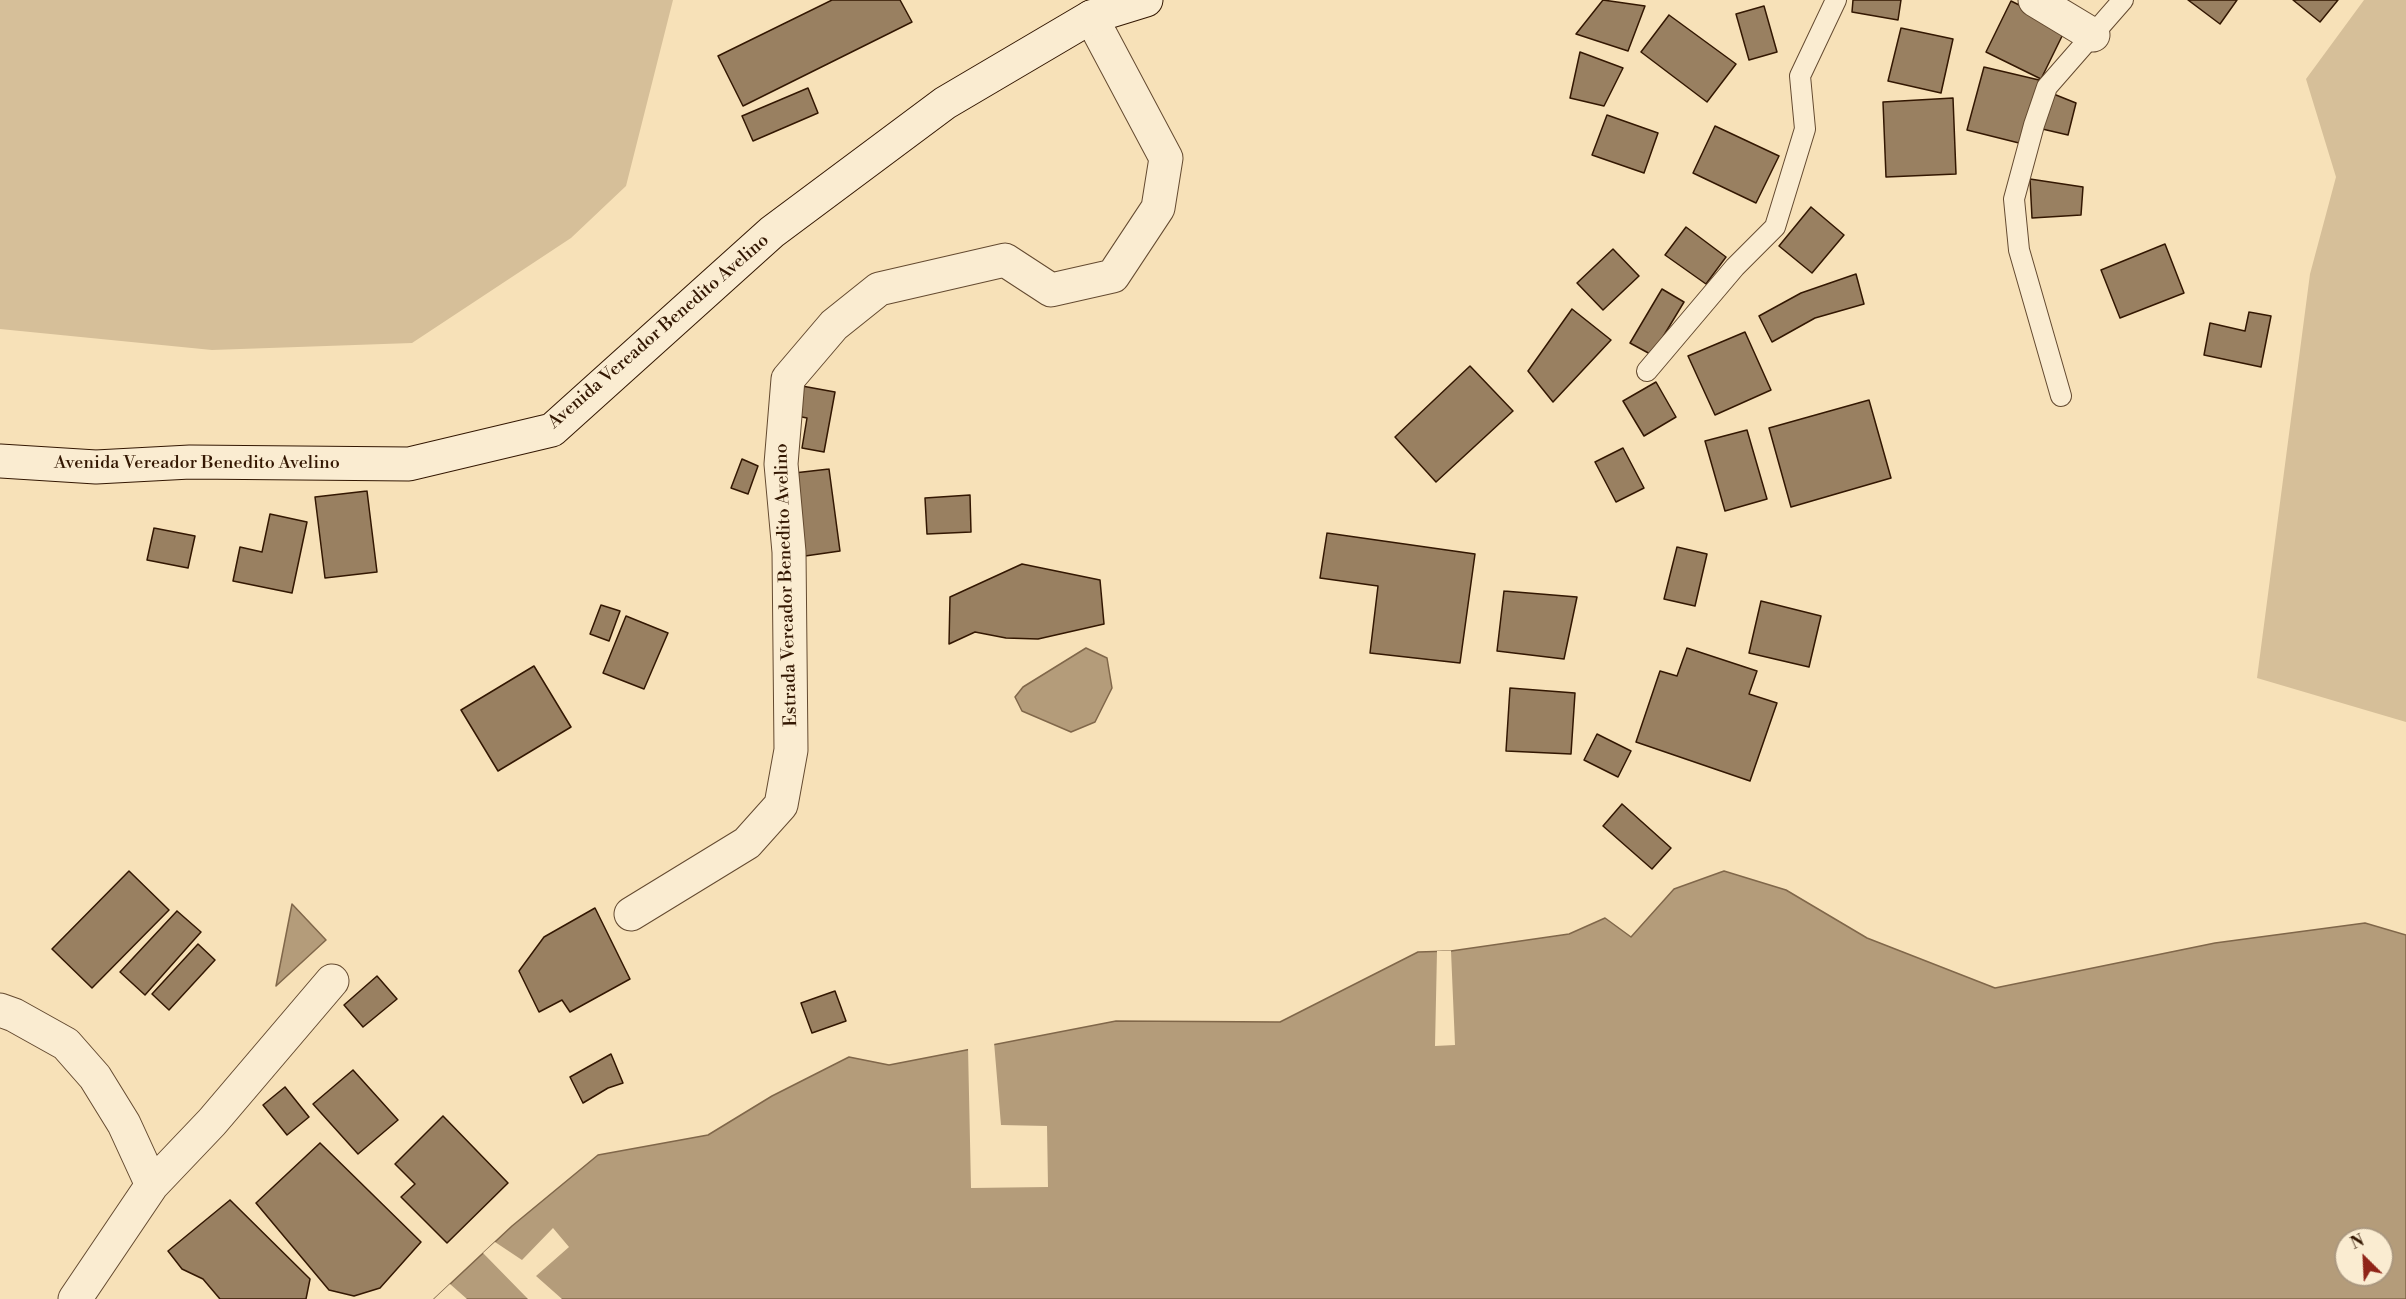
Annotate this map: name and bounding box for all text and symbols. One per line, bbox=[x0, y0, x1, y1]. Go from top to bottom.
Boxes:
street label: Avenida Vereador Benedito Avelino bbox=[544, 230, 774, 434]
street label: Estrada Vereador Benedito Avelino bbox=[771, 443, 803, 727]
street label: Avenida Vereador Benedito Avelino bbox=[54, 453, 340, 475]
north arrow bbox=[2334, 1227, 2394, 1287]
text: N bbox=[2348, 1231, 2367, 1254]

